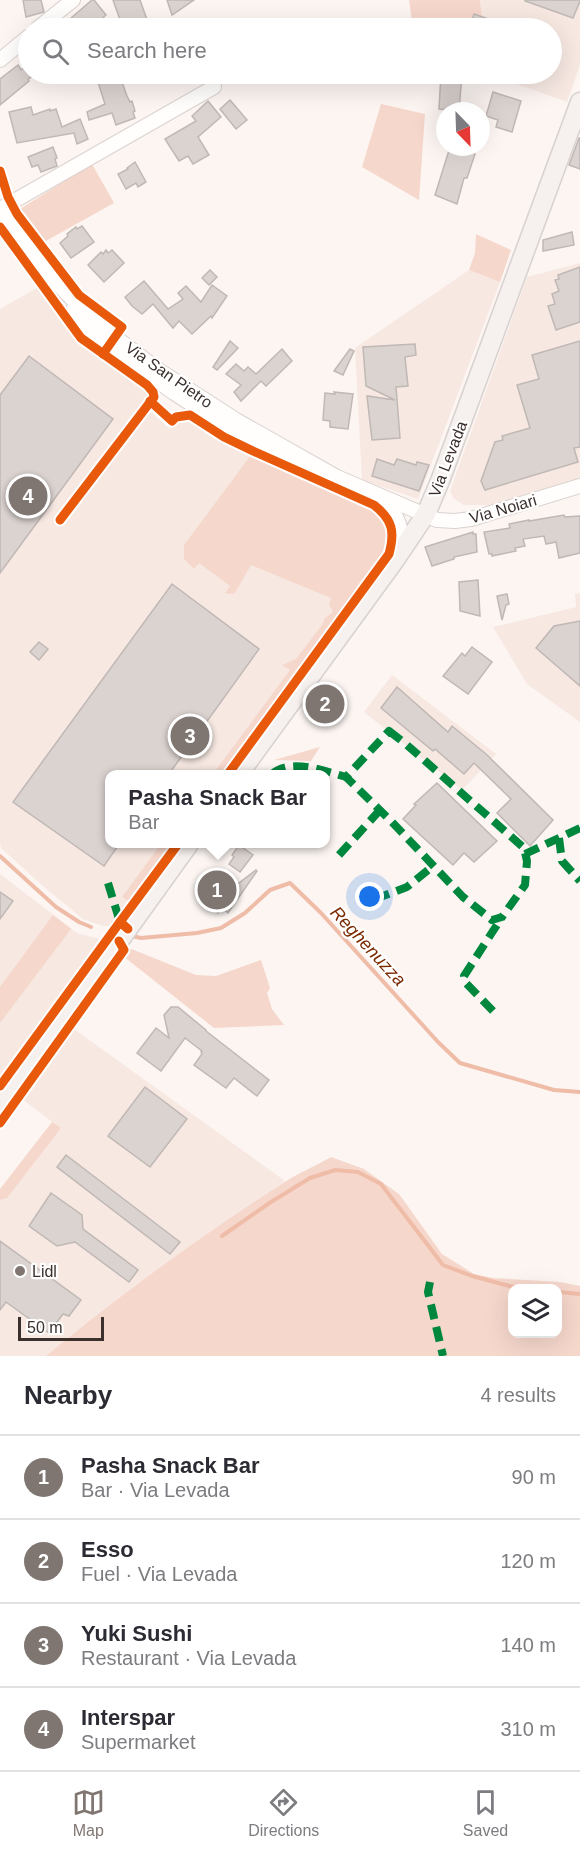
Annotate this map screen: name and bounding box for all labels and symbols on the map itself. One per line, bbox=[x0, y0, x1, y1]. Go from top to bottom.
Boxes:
north arrow bbox=[436, 102, 490, 156]
street label: Via San Pietro bbox=[122, 339, 216, 411]
street label: Via Levada bbox=[426, 419, 470, 499]
pin: 4 bbox=[9, 474, 48, 518]
street label: Via Noiari bbox=[467, 491, 539, 527]
pin: 2 bbox=[306, 682, 344, 726]
pin: 3 bbox=[170, 714, 210, 758]
pin: 1 bbox=[198, 868, 236, 912]
your location bbox=[355, 882, 384, 911]
water label: Reghenuzza bbox=[326, 902, 410, 990]
place label: Lidl bbox=[32, 1263, 57, 1280]
marker: Lidl bbox=[13, 1264, 27, 1278]
scale bar bbox=[18, 1314, 104, 1342]

